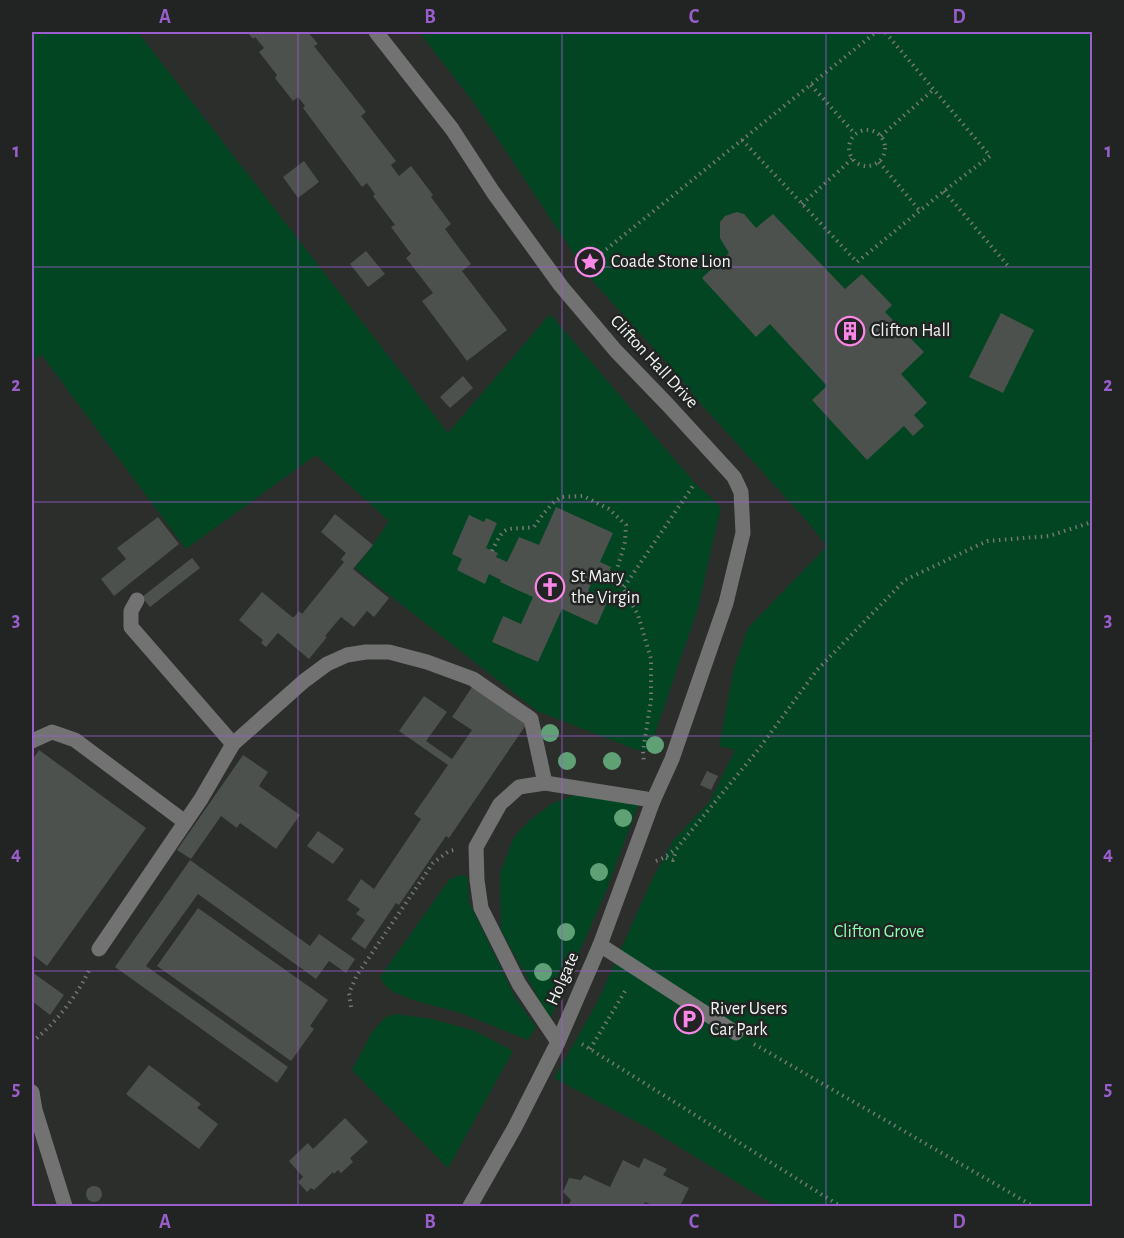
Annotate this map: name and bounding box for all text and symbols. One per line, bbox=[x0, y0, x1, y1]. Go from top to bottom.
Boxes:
text: A bbox=[159, 7, 171, 27]
text: B bbox=[424, 7, 436, 27]
text: C bbox=[689, 7, 700, 27]
text: D bbox=[952, 7, 966, 27]
text: 1 bbox=[12, 141, 20, 161]
text: 1 bbox=[1104, 141, 1112, 161]
place icon: Coade Stone Lion bbox=[574, 246, 606, 278]
place label: Coade Stone Lion bbox=[611, 253, 731, 271]
street label: Clifton Hall Drive bbox=[607, 312, 701, 412]
building icon: Clifton Hall bbox=[834, 315, 866, 347]
place label: Clifton Hall bbox=[871, 322, 950, 340]
text: 2 bbox=[11, 375, 21, 395]
text: 2 bbox=[1103, 375, 1113, 395]
place label: St Mary the Virgin bbox=[571, 568, 640, 607]
church icon: St Mary the Virgin bbox=[534, 571, 566, 603]
text: 3 bbox=[12, 610, 20, 630]
text: 3 bbox=[1104, 610, 1112, 630]
text: 4 bbox=[11, 844, 21, 864]
text: 4 bbox=[1103, 844, 1113, 864]
park label: Clifton Grove bbox=[834, 923, 924, 941]
street label: Holgate bbox=[543, 950, 583, 1008]
place label: River Users Car Park bbox=[710, 1000, 787, 1039]
parking icon: River Users Car Park bbox=[673, 1003, 705, 1035]
text: 5 bbox=[12, 1079, 20, 1099]
text: 5 bbox=[1104, 1079, 1112, 1099]
text: A bbox=[159, 1212, 171, 1232]
text: B bbox=[424, 1212, 436, 1232]
text: C bbox=[689, 1212, 700, 1232]
text: D bbox=[952, 1212, 966, 1232]

